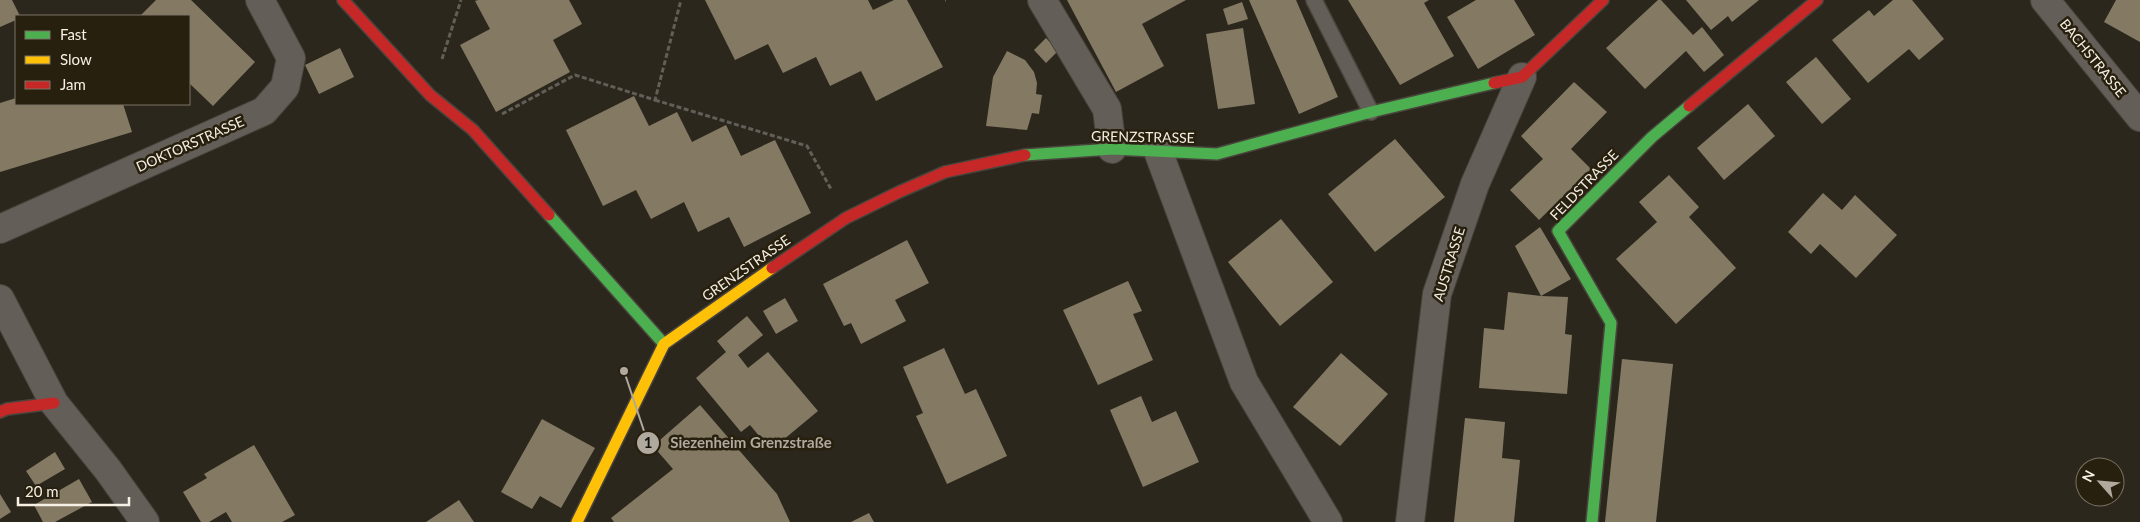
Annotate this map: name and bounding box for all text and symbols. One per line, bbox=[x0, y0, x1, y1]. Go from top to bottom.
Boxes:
legend bbox=[15, 15, 190, 105]
street label: BACHSTRASSE bbox=[2057, 15, 2130, 100]
text: Fast bbox=[60, 25, 87, 43]
text: Slow bbox=[60, 50, 92, 68]
text: Jam bbox=[60, 75, 86, 93]
street label: DOKTORSTRASSE bbox=[133, 112, 246, 175]
street label: GRENZSTRASSE bbox=[1091, 127, 1195, 146]
street label: FELDSTRASSE bbox=[1546, 146, 1621, 223]
street label: AUSTRASSE bbox=[1429, 225, 1468, 303]
street label: GRENZSTRASSE bbox=[698, 231, 793, 304]
callout: Siezenheim Grenzstraße bbox=[636, 428, 842, 458]
text: 1 bbox=[644, 433, 652, 451]
text: Siezenheim Grenzstraße bbox=[670, 433, 832, 451]
north arrow bbox=[2075, 457, 2125, 507]
text: N bbox=[2078, 467, 2098, 485]
scale bar bbox=[18, 474, 129, 506]
text: 20 m bbox=[25, 482, 59, 500]

